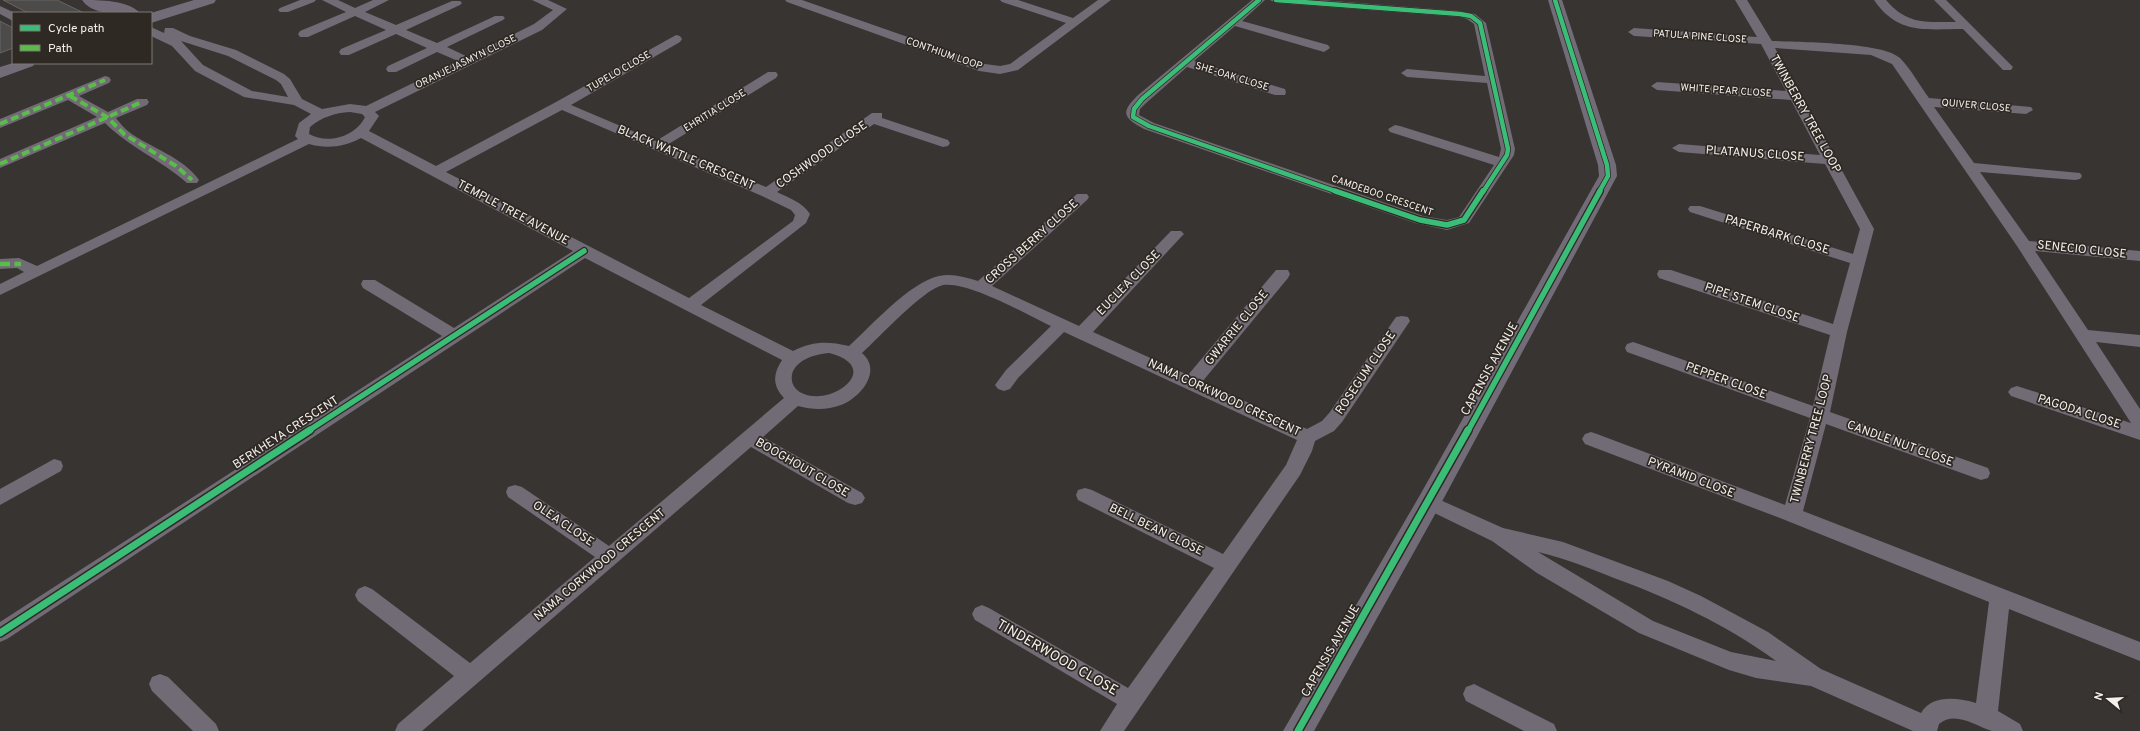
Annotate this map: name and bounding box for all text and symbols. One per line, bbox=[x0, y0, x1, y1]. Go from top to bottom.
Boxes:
legend bbox=[12, 12, 152, 64]
text: Cycle path bbox=[48, 21, 105, 37]
street label: PATULA PINE CLOSE bbox=[1653, 27, 1747, 47]
street label: ORANJEJASMYN CLOSE bbox=[413, 32, 519, 92]
street label: CONTHIUM LOOP bbox=[904, 35, 984, 73]
text: Path bbox=[48, 41, 73, 57]
street label: TUPELO CLOSE bbox=[585, 49, 653, 95]
street label: TWINBERRY TREE LOOP bbox=[1766, 52, 1844, 176]
street label: SHE-OAK CLOSE bbox=[1194, 60, 1270, 94]
street label: WHITE PEAR CLOSE bbox=[1680, 81, 1772, 101]
street label: EHRITIA CLOSE bbox=[682, 87, 748, 135]
street label: QUIVER CLOSE bbox=[1941, 96, 2011, 116]
street label: COSHWOOD CLOSE bbox=[773, 118, 871, 192]
street label: BLACK WATTLE CRESCENT bbox=[615, 122, 757, 194]
street label: PLATANUS CLOSE bbox=[1705, 143, 1805, 165]
street label: CAMDEBOO CRESCENT bbox=[1329, 172, 1435, 220]
street label: TEMPLE TREE AVENUE bbox=[454, 177, 572, 249]
street label: CROSS BERRY CLOSE bbox=[982, 196, 1082, 288]
street label: PAPERBARK CLOSE bbox=[1723, 211, 1831, 259]
street label: SENECIO CLOSE bbox=[2037, 237, 2127, 263]
street label: EUCLEA CLOSE bbox=[1094, 247, 1164, 319]
street label: PIPE STEM CLOSE bbox=[1702, 279, 1802, 327]
street label: GWARRIE CLOSE bbox=[1202, 287, 1272, 369]
street label: CAPENSIS AVENUE bbox=[1458, 319, 1522, 419]
street label: ROSEGUM CLOSE bbox=[1332, 328, 1400, 418]
street label: NAMA CORKWOOD CRESCENT bbox=[1145, 356, 1303, 440]
street label: PEPPER CLOSE bbox=[1683, 359, 1769, 403]
street label: TWINBERRY TREE LOOP bbox=[1787, 372, 1837, 505]
street label: PAGODA CLOSE bbox=[2035, 391, 2123, 433]
street label: BERKHEYA CRESCENT bbox=[230, 393, 342, 473]
street label: CANDLE NUT CLOSE bbox=[1844, 417, 1956, 471]
street label: BOOGHOUT CLOSE bbox=[752, 435, 852, 501]
street label: PYRAMID CLOSE bbox=[1645, 454, 1737, 502]
street label: OLEA CLOSE bbox=[529, 498, 597, 550]
street label: BELL BEAN CLOSE bbox=[1106, 500, 1206, 560]
street label: NAMA CORKWOOD CRESCENT bbox=[531, 505, 669, 625]
street label: CAPENSIS AVENUE bbox=[1298, 602, 1364, 700]
street label: TINDERWOOD CLOSE bbox=[993, 616, 1121, 700]
north arrow bbox=[2088, 679, 2128, 719]
text: N bbox=[2092, 690, 2107, 702]

